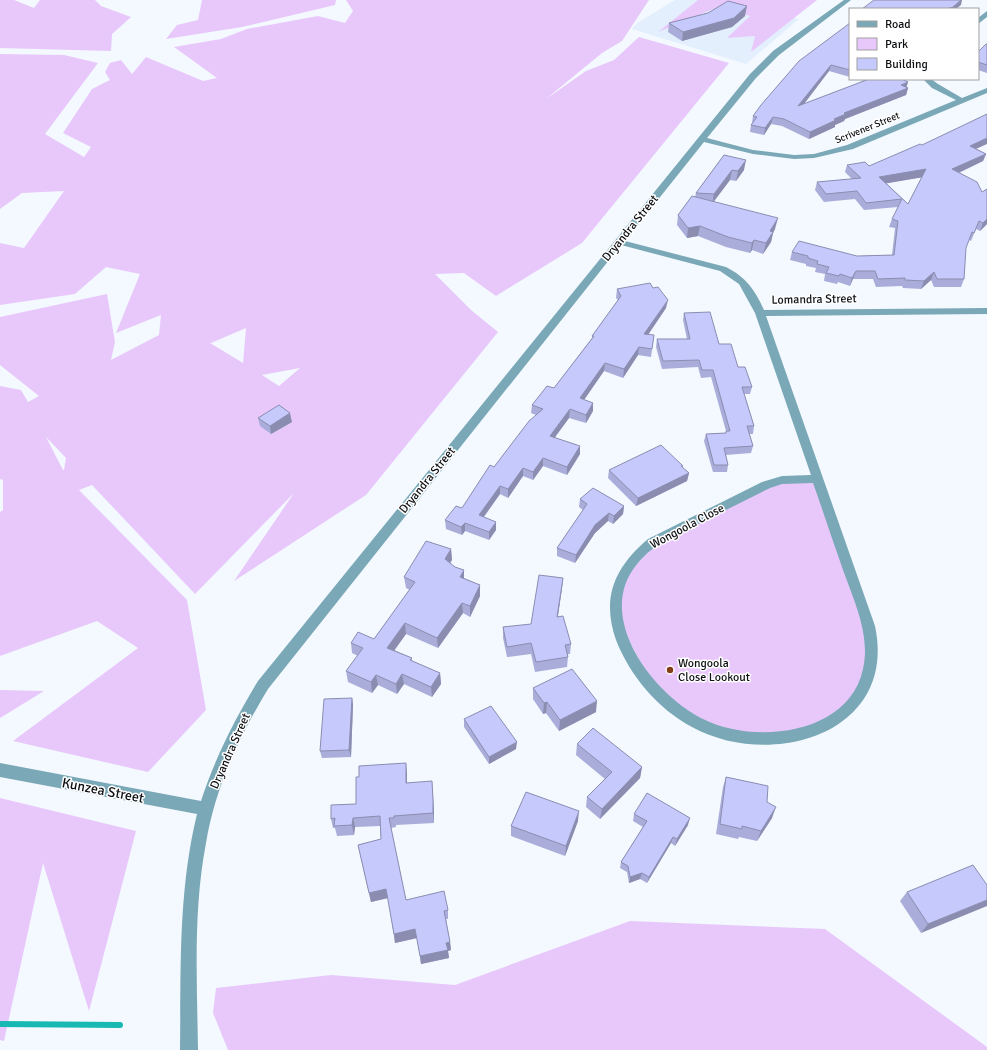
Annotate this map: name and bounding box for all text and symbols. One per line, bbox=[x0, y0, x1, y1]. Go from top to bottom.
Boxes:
legend bbox=[849, 8, 979, 80]
text: Road bbox=[885, 17, 911, 32]
text: Park bbox=[885, 37, 908, 52]
text: Building bbox=[885, 57, 928, 72]
street label: Scrivener Street bbox=[833, 109, 902, 146]
street label: Dryandra Street bbox=[599, 192, 662, 265]
street label: Lomandra Street bbox=[771, 291, 857, 308]
street label: Dryandra Street bbox=[396, 444, 459, 517]
street label: Wongoola Close bbox=[648, 501, 727, 552]
place label: Wongoola Close Lookout bbox=[678, 656, 750, 685]
marker: Wongoola Close Lookout bbox=[665, 665, 675, 675]
street label: Dryandra Street bbox=[207, 711, 254, 791]
street label: Kunzea Street bbox=[60, 774, 145, 807]

